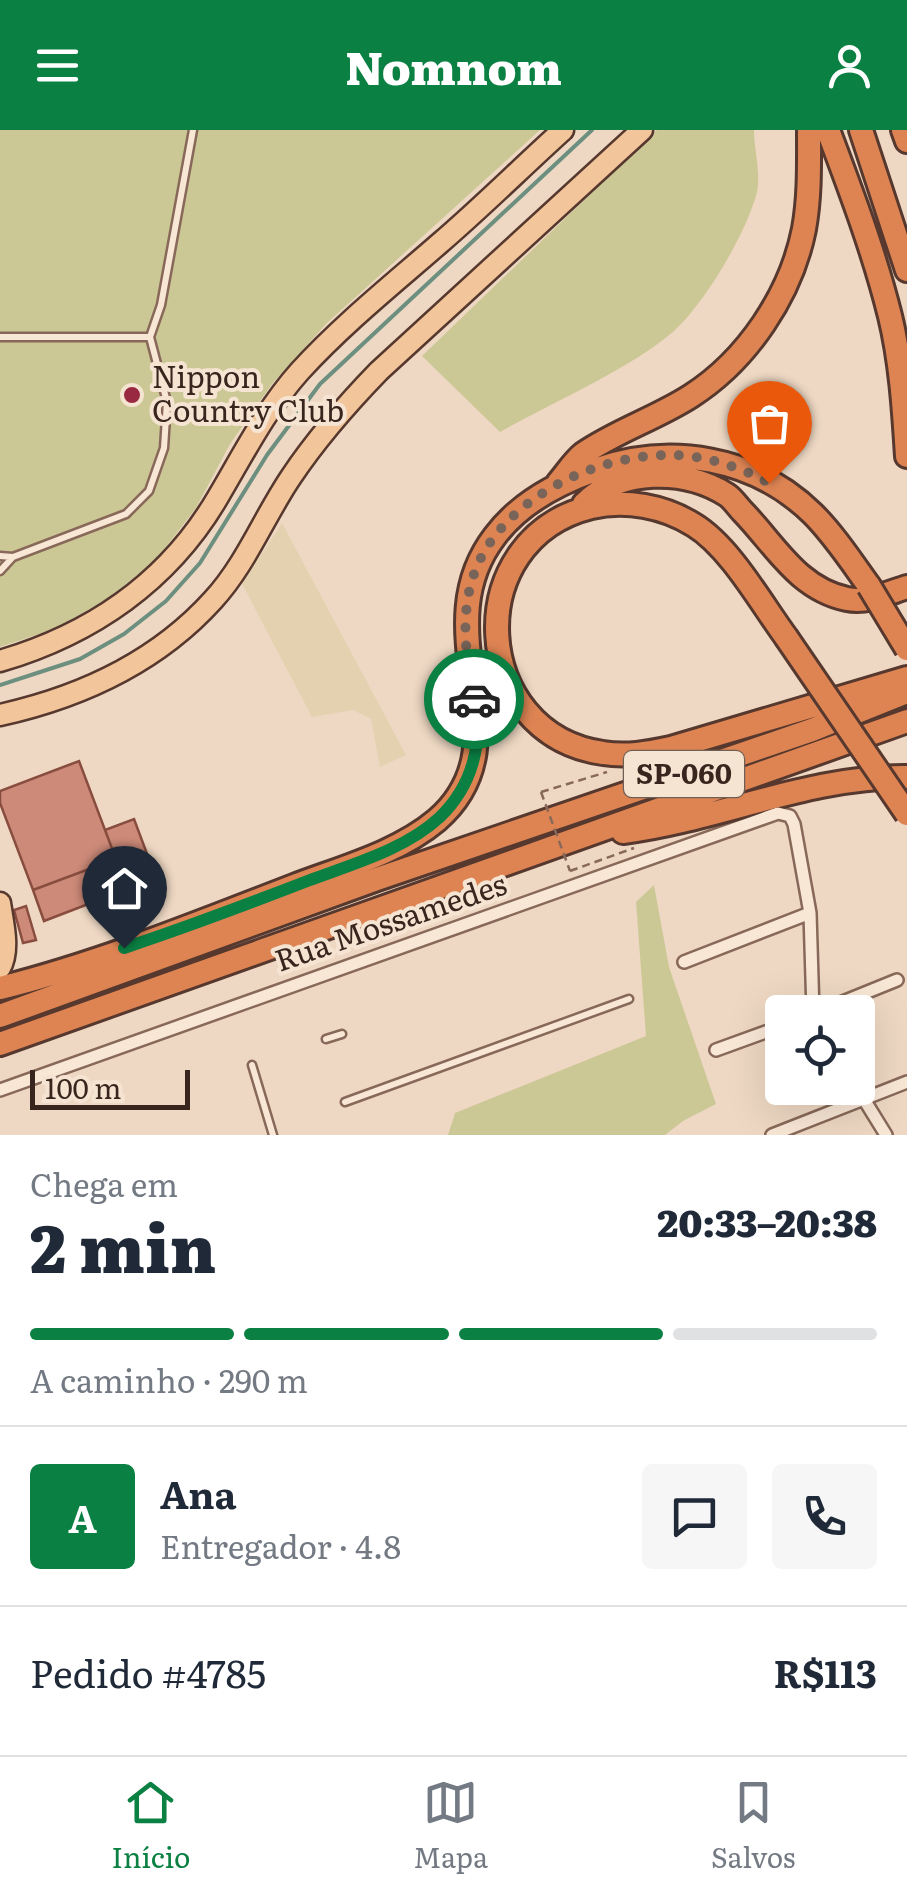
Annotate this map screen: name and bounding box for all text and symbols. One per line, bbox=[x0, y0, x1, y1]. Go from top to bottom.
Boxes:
text: Nomnom bbox=[345, 32, 562, 99]
icon: menu bbox=[30, 38, 85, 93]
icon: person bbox=[822, 38, 877, 93]
place label: Nippon Country Club bbox=[152, 353, 344, 431]
pin bbox=[727, 381, 812, 484]
marker: Nippon Country Club bbox=[121, 384, 143, 406]
icon: bag bbox=[742, 396, 797, 451]
courier bbox=[424, 649, 524, 749]
icon: car bbox=[447, 672, 502, 727]
road number: SP-060 bbox=[624, 751, 744, 797]
pin bbox=[82, 846, 167, 949]
street label: Rua Mossamedes bbox=[268, 860, 512, 980]
icon: home bbox=[97, 861, 152, 916]
map controls bbox=[765, 995, 875, 1105]
button: locate bbox=[765, 995, 875, 1105]
scale bar bbox=[30, 1065, 190, 1110]
text: 100 m bbox=[45, 1066, 122, 1108]
text: Chega em bbox=[30, 1159, 178, 1207]
text: 20:33–20:38 bbox=[657, 1192, 877, 1249]
text: 2 min bbox=[30, 1196, 216, 1293]
text: A caminho · 290 m bbox=[30, 1355, 308, 1403]
text: Ana bbox=[160, 1464, 237, 1521]
button: chat bbox=[642, 1464, 747, 1569]
button: phone bbox=[772, 1464, 877, 1569]
text: A bbox=[68, 1488, 97, 1545]
text: Entregador · 4.8 bbox=[160, 1521, 401, 1569]
text: Pedido #4785 bbox=[30, 1643, 266, 1700]
text: R$113 bbox=[773, 1643, 877, 1700]
tab: Início bbox=[111, 1775, 190, 1877]
tab: Mapa bbox=[413, 1775, 488, 1877]
tab: Salvos bbox=[711, 1775, 796, 1877]

